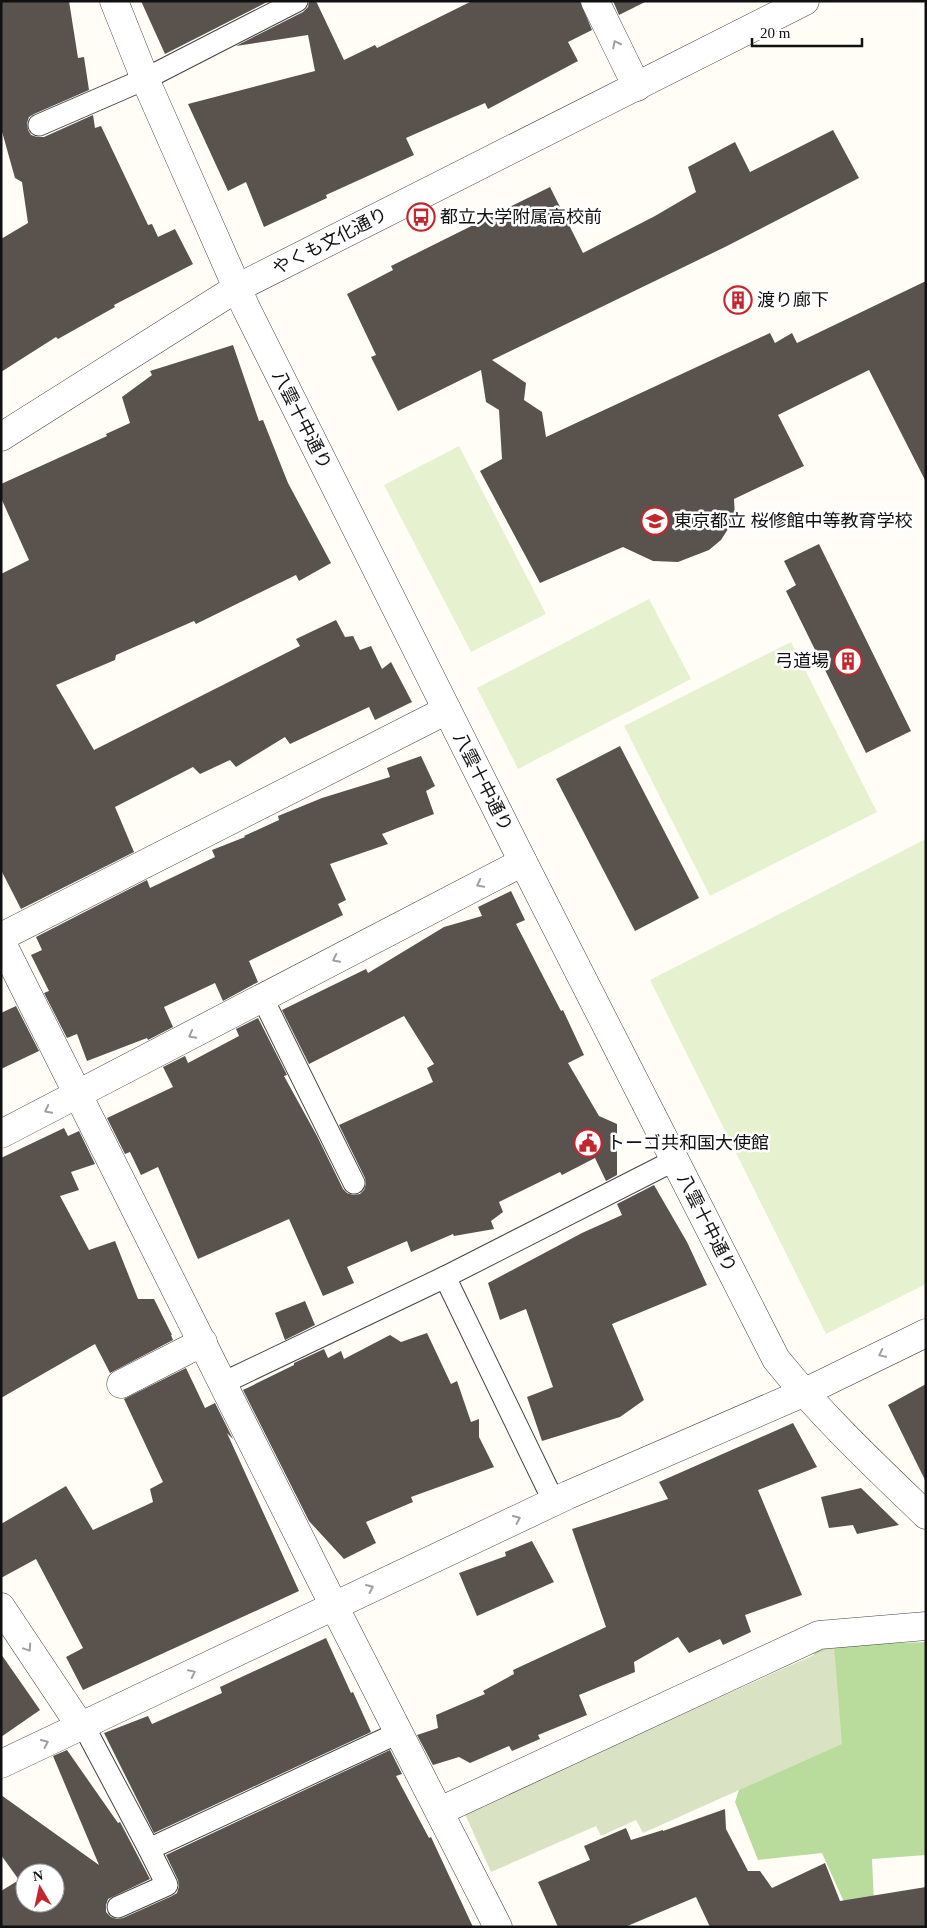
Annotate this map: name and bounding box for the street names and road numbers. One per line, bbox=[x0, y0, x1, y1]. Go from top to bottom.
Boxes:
street label: やくも文化通り bbox=[269, 203, 391, 279]
street label: 八雲十中通り bbox=[269, 367, 335, 473]
street label: 八雲十中通り bbox=[450, 729, 516, 835]
street label: 八雲十中通り bbox=[674, 1170, 740, 1276]

